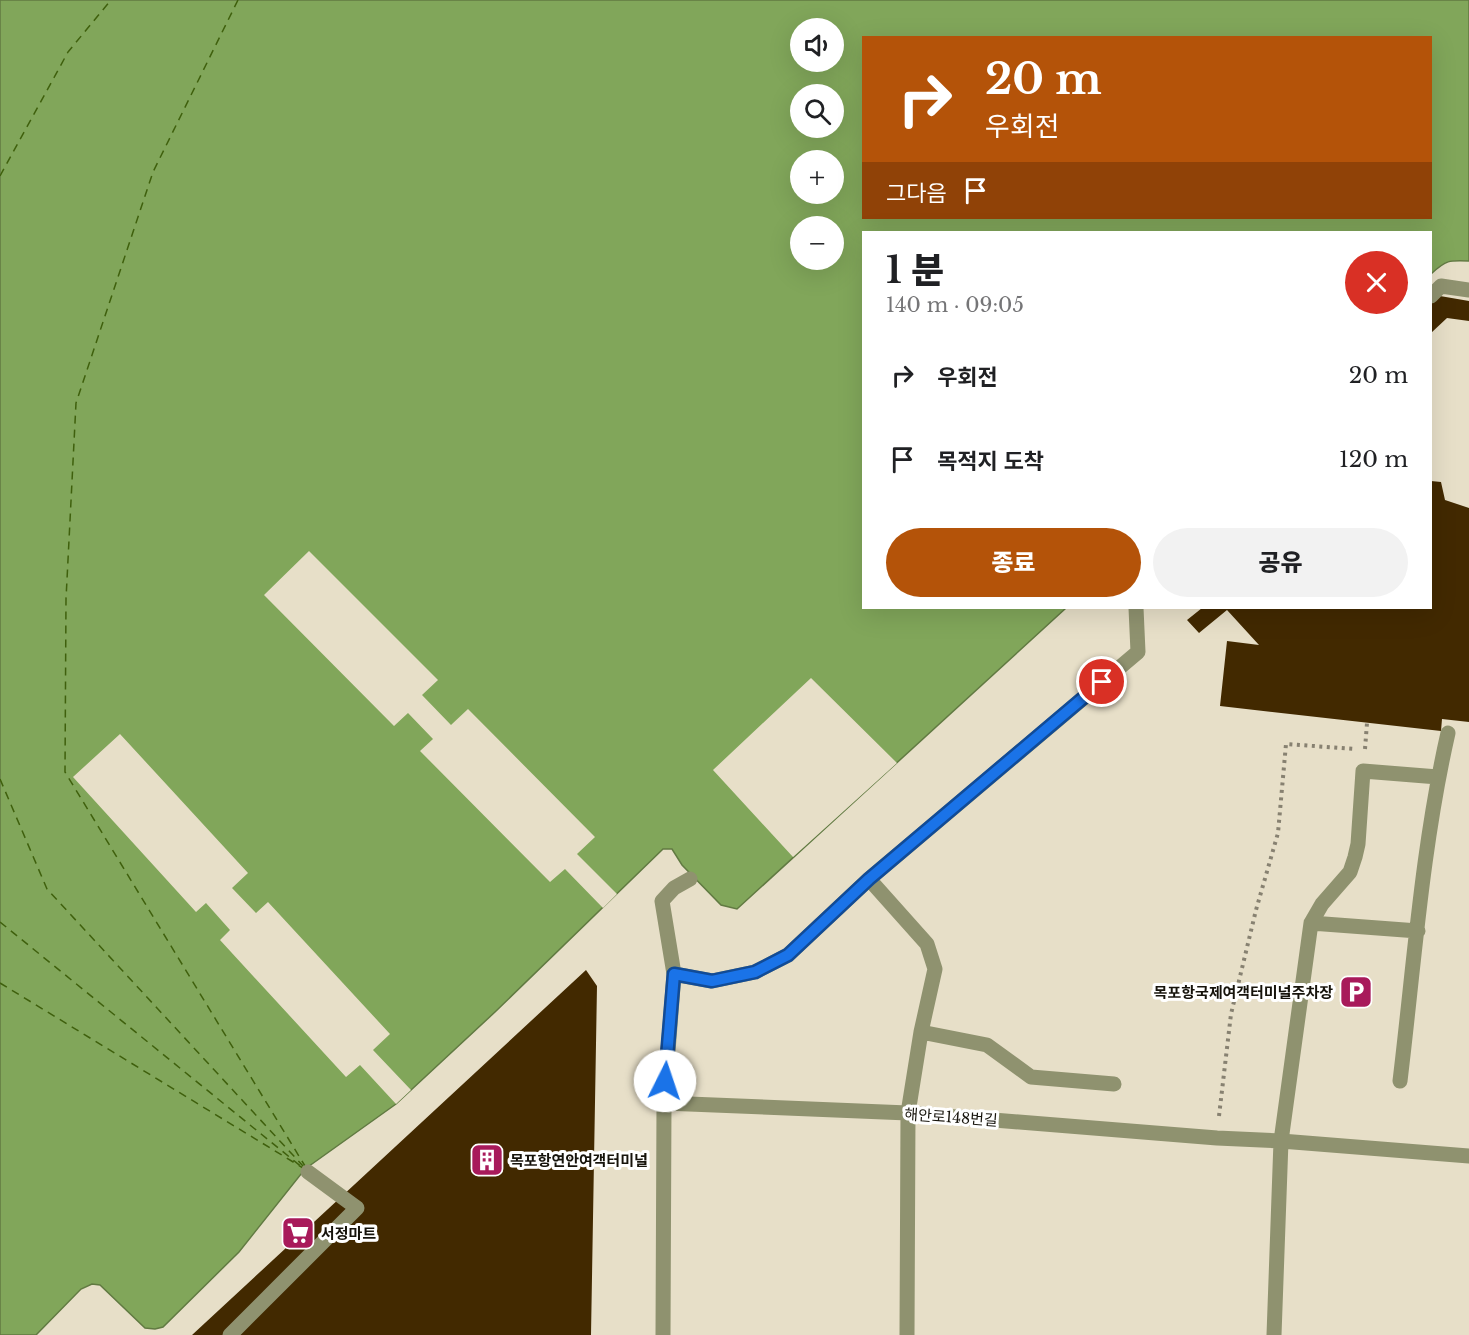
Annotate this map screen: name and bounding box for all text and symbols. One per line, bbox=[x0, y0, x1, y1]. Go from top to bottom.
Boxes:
map controls bbox=[790, 18, 844, 270]
button: sound bbox=[790, 18, 844, 72]
text: 20 m bbox=[985, 53, 1102, 105]
icon: right bbox=[886, 60, 964, 138]
button: search bbox=[790, 84, 844, 138]
text: 우회전 bbox=[985, 110, 1060, 143]
button: + bbox=[790, 150, 844, 204]
icon: arrive bbox=[959, 174, 992, 207]
text: 그다음 bbox=[886, 180, 947, 207]
button: − bbox=[790, 216, 844, 270]
text: 1 분 bbox=[886, 248, 944, 293]
button: close bbox=[1345, 251, 1408, 314]
text: 140 m · 09:05 bbox=[886, 293, 1024, 317]
icon: right bbox=[886, 359, 919, 392]
text: 20 m bbox=[1349, 362, 1408, 389]
text: 우회전 bbox=[937, 364, 998, 391]
icon: arrive bbox=[886, 443, 919, 476]
text: 120 m bbox=[1339, 446, 1408, 473]
text: 목적지 도착 bbox=[937, 448, 1044, 475]
button: 종료 bbox=[886, 528, 1141, 597]
button: 공유 bbox=[1153, 528, 1408, 597]
pin bbox=[1076, 656, 1127, 707]
icon: arrive bbox=[1085, 665, 1118, 698]
parking icon: 목포항국제여객터미널주차장 bbox=[1338, 974, 1374, 1010]
place label: 목포항국제여객터미널주차장 bbox=[1154, 983, 1333, 1002]
position arrow bbox=[633, 1049, 697, 1113]
street label: 해안로148번길 bbox=[904, 1104, 998, 1130]
building icon: 목포항연안여객터미널 bbox=[469, 1142, 505, 1178]
place label: 목포항연안여객터미널 bbox=[510, 1151, 648, 1170]
supermarket icon: 서정마트 bbox=[280, 1215, 316, 1251]
place label: 서정마트 bbox=[321, 1224, 376, 1243]

